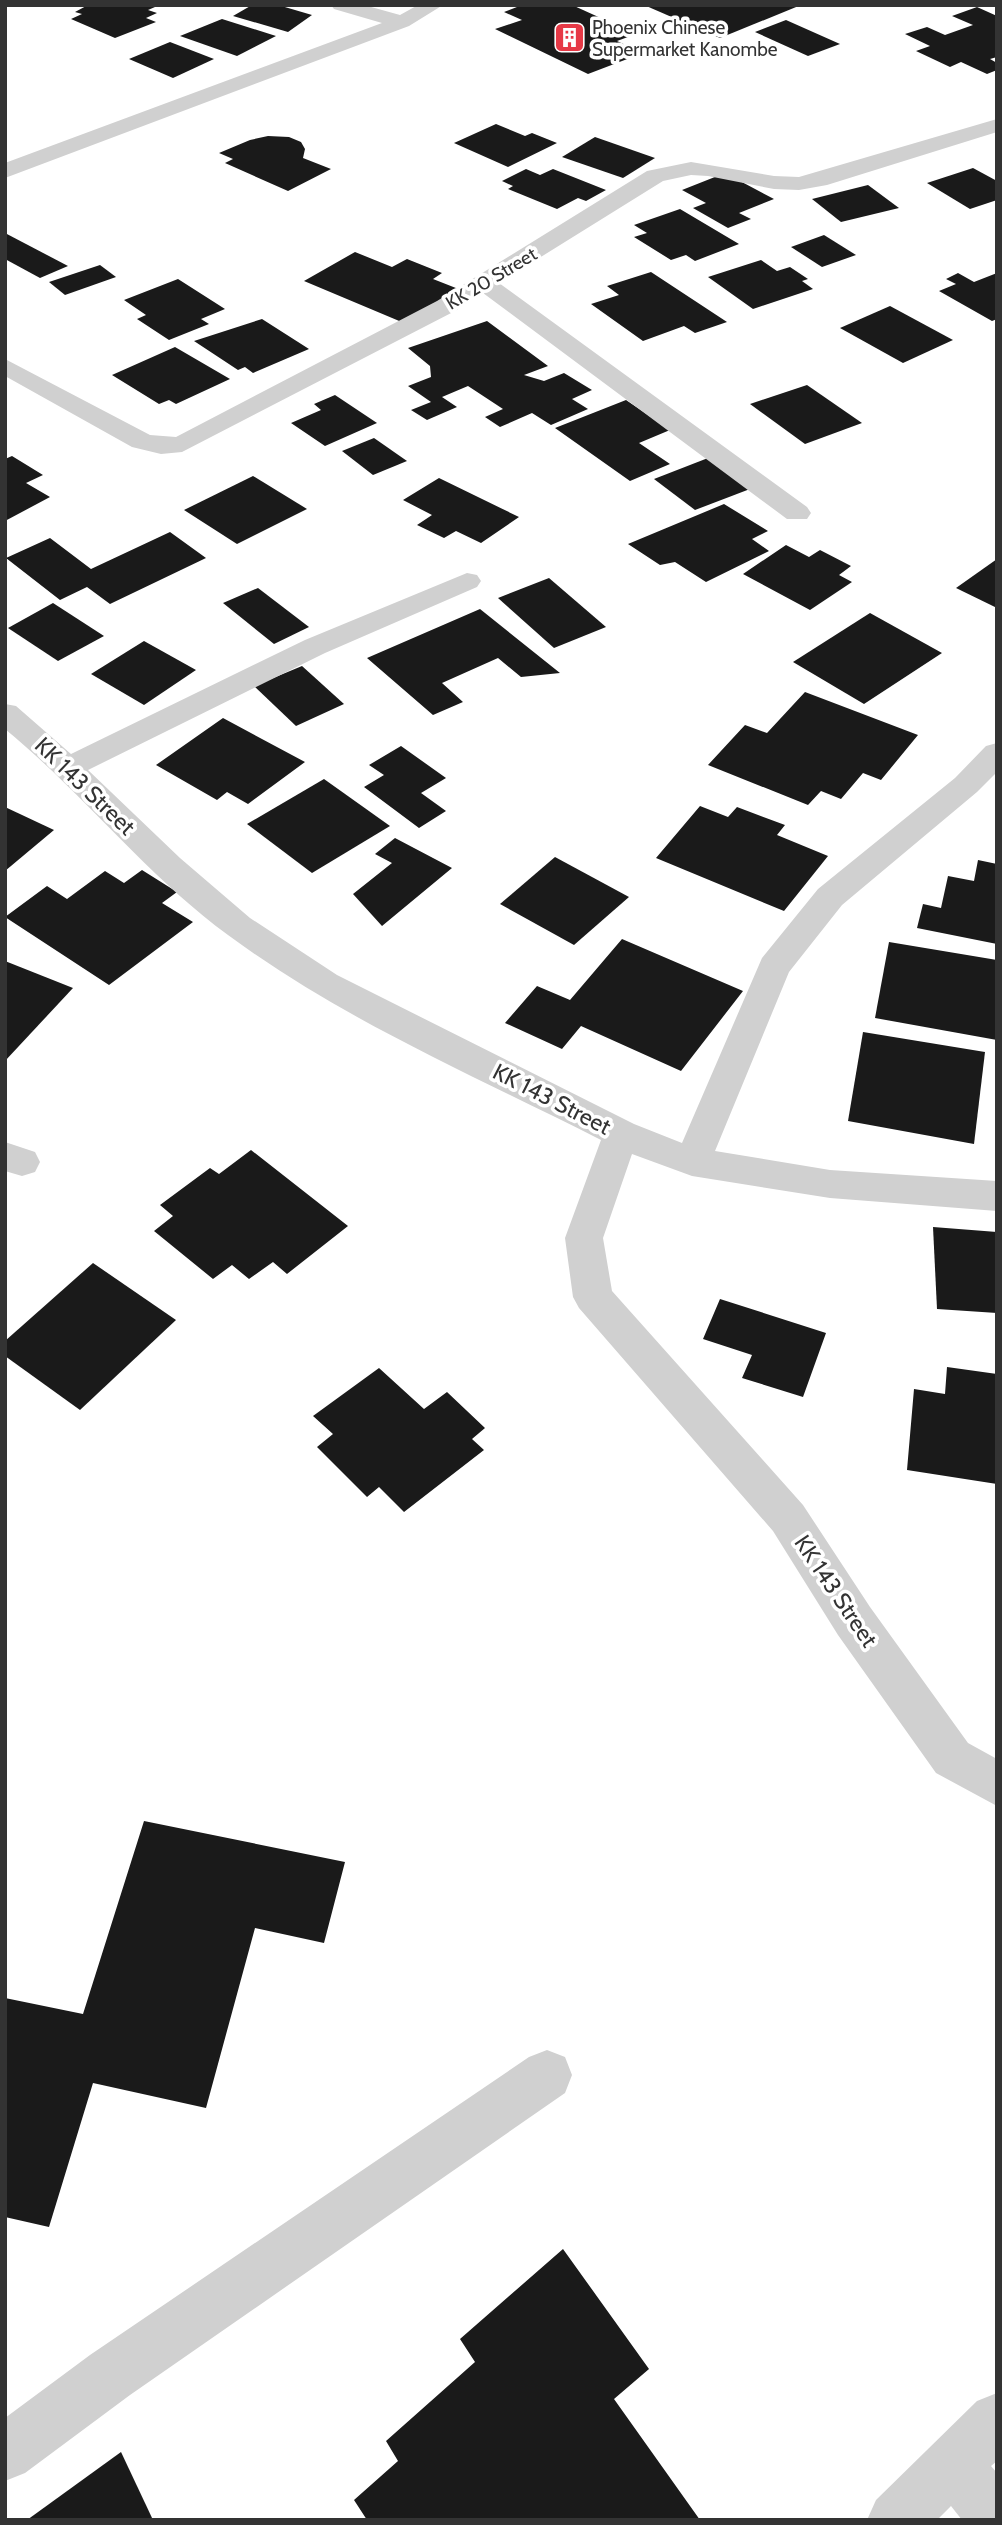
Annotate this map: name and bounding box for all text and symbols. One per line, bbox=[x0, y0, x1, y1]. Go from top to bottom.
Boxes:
place label: Phoenix Chinese Supermarket Kanombe bbox=[592, 16, 778, 61]
building icon: Phoenix Chinese Supermarket Kanombe bbox=[552, 21, 586, 55]
street label: KK 20 Street bbox=[442, 242, 541, 315]
street label: KK 143 Street bbox=[29, 731, 141, 841]
street label: KK 143 Street bbox=[488, 1057, 616, 1141]
street label: KK 143 Street bbox=[788, 1530, 884, 1652]

